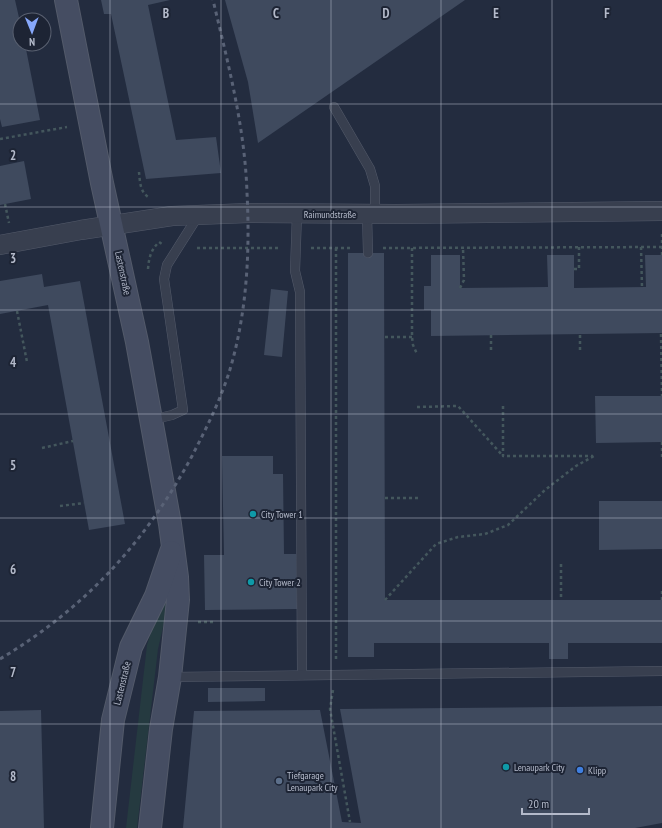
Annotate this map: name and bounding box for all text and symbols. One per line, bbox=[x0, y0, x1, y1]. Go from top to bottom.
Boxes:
text: B bbox=[163, 5, 169, 22]
text: C bbox=[273, 5, 279, 22]
text: D bbox=[383, 5, 390, 22]
text: E bbox=[493, 5, 499, 22]
text: F bbox=[604, 5, 610, 22]
north arrow bbox=[12, 12, 52, 52]
text: N bbox=[29, 35, 35, 49]
text: 2 bbox=[10, 147, 16, 164]
street label: Raimundstraße bbox=[304, 208, 356, 221]
text: 3 bbox=[10, 250, 16, 267]
street label: Lastenstraße bbox=[112, 250, 134, 296]
text: 4 bbox=[10, 354, 17, 371]
text: 5 bbox=[10, 457, 16, 474]
place label: City Tower 1 bbox=[261, 508, 303, 521]
marker: City Tower 1 bbox=[248, 509, 258, 519]
text: 6 bbox=[10, 561, 16, 578]
place label: City Tower 2 bbox=[259, 576, 301, 589]
marker: City Tower 2 bbox=[246, 577, 256, 587]
street label: Lastenstraße bbox=[110, 660, 134, 706]
text: 7 bbox=[10, 664, 16, 681]
place label: Lenaupark City bbox=[514, 761, 565, 774]
marker: Lenaupark City bbox=[501, 762, 511, 772]
place label: Klipp bbox=[588, 764, 606, 777]
marker: Klipp bbox=[575, 765, 585, 775]
text: 8 bbox=[10, 768, 16, 785]
place label: Tiefgarage Lenaupark City bbox=[287, 769, 338, 794]
marker: Tiefgarage Lenaupark City bbox=[274, 776, 284, 786]
scale bar bbox=[522, 790, 589, 816]
text: 20 m bbox=[528, 796, 549, 811]

